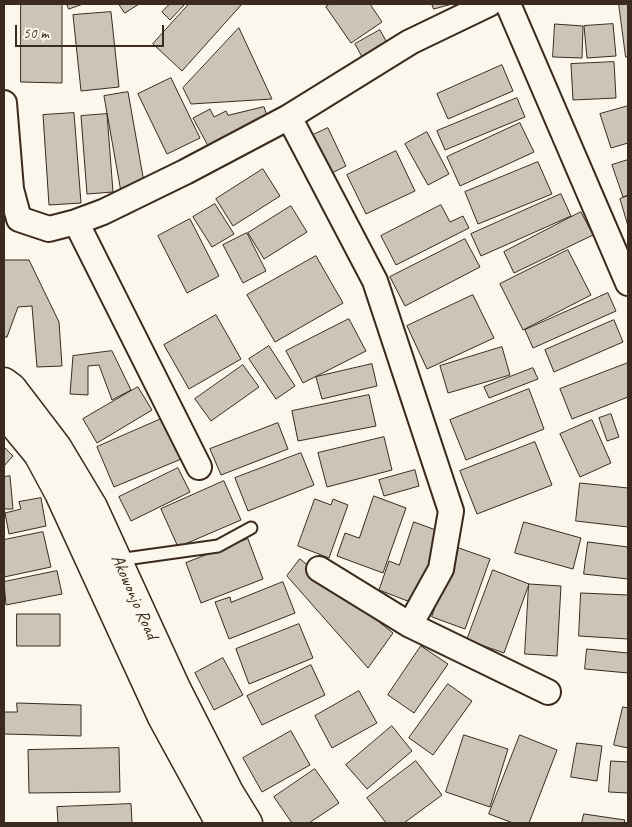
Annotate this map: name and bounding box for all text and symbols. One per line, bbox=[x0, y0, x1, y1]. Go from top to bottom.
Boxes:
scale bar bbox=[18, 15, 166, 47]
text: 50 m bbox=[23, 24, 49, 43]
street label: Akowonjo Road bbox=[106, 551, 162, 643]

